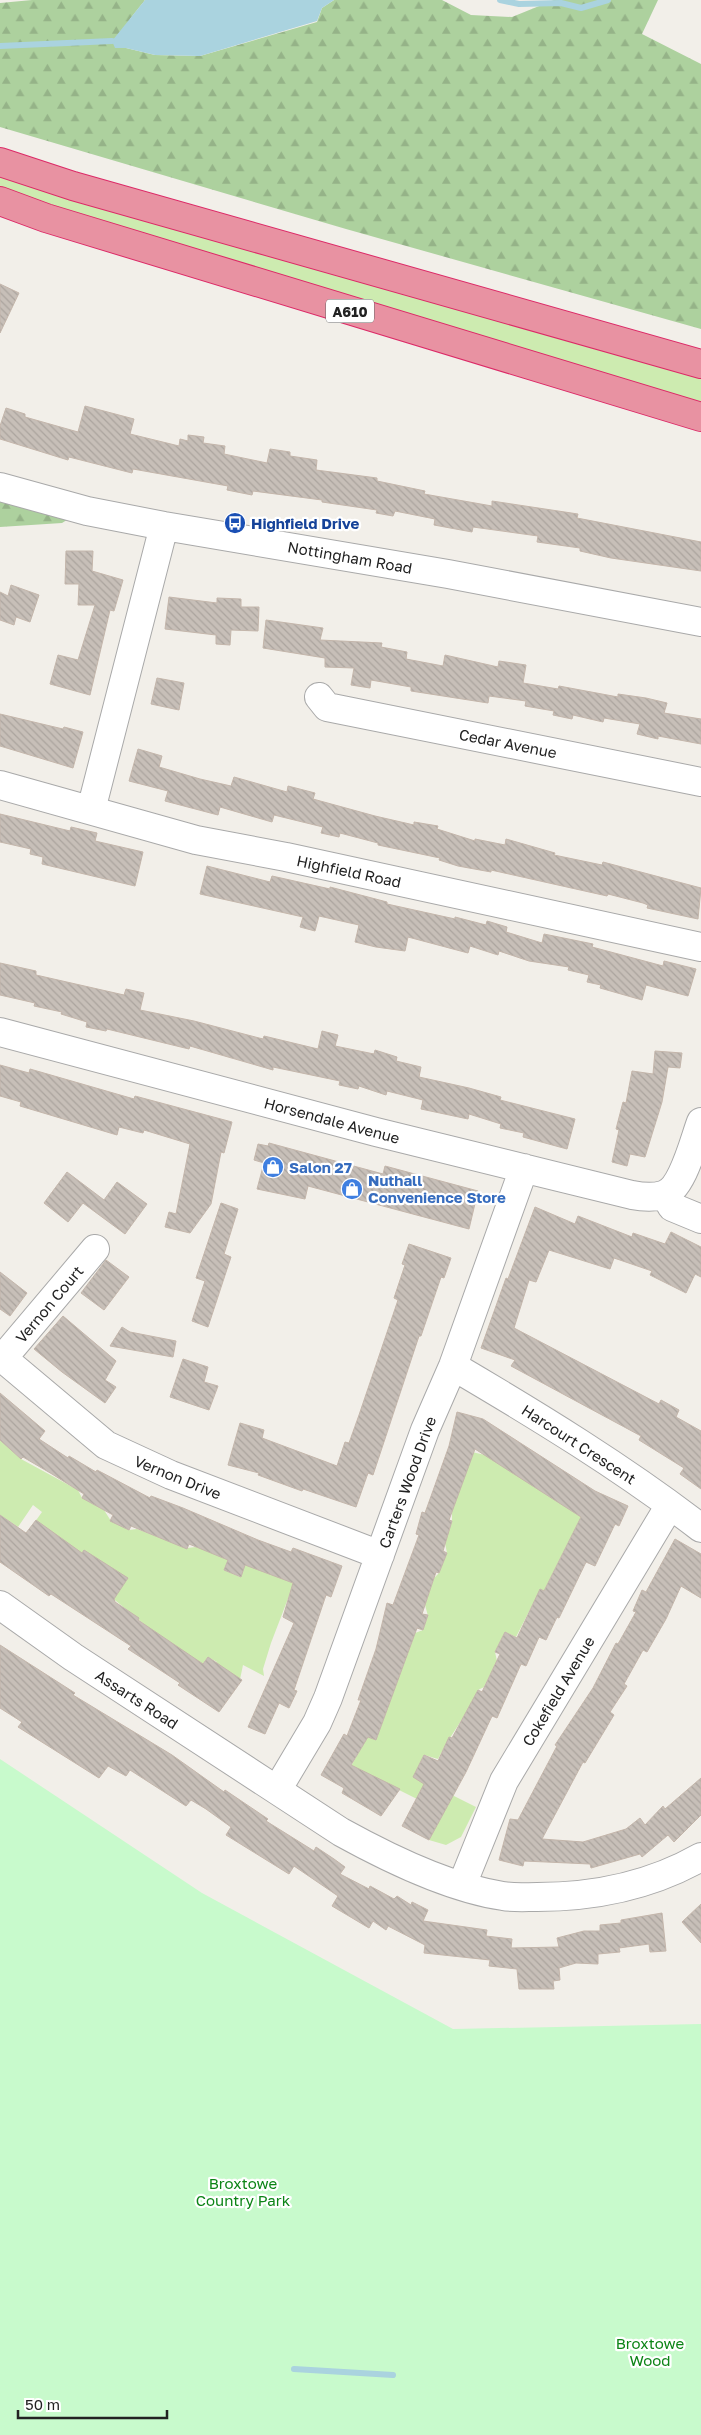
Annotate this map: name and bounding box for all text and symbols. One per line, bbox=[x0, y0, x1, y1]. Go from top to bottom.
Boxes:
road number: A610 bbox=[326, 300, 374, 322]
bus stop icon: Highfield Drive bbox=[223, 511, 247, 535]
place label: Highfield Drive bbox=[251, 514, 360, 532]
street label: Nottingham Road bbox=[286, 537, 414, 577]
street label: Cedar Avenue bbox=[458, 725, 559, 761]
street label: Highfield Road bbox=[295, 851, 403, 891]
street label: Horsendale Avenue bbox=[262, 1093, 402, 1147]
shop icon: Salon 27 bbox=[261, 1155, 285, 1179]
place label: Salon 27 bbox=[289, 1158, 352, 1176]
place label: Nuthall Convenience Store bbox=[368, 1171, 506, 1206]
shop icon: Nuthall Convenience Store bbox=[340, 1177, 364, 1201]
street label: Vernon Court bbox=[11, 1262, 87, 1346]
street label: Harcourt Crescent bbox=[519, 1400, 639, 1488]
street label: Carters Wood Drive bbox=[375, 1413, 439, 1550]
street label: Vernon Drive bbox=[132, 1451, 224, 1503]
street label: Cokefield Avenue bbox=[518, 1633, 598, 1749]
street label: Assarts Road bbox=[92, 1666, 182, 1732]
park label: Broxtowe Country Park bbox=[196, 2174, 291, 2209]
park label: Broxtowe Wood bbox=[616, 2334, 685, 2369]
scale bar bbox=[18, 2388, 166, 2420]
text: 50 m bbox=[25, 2395, 60, 2413]

